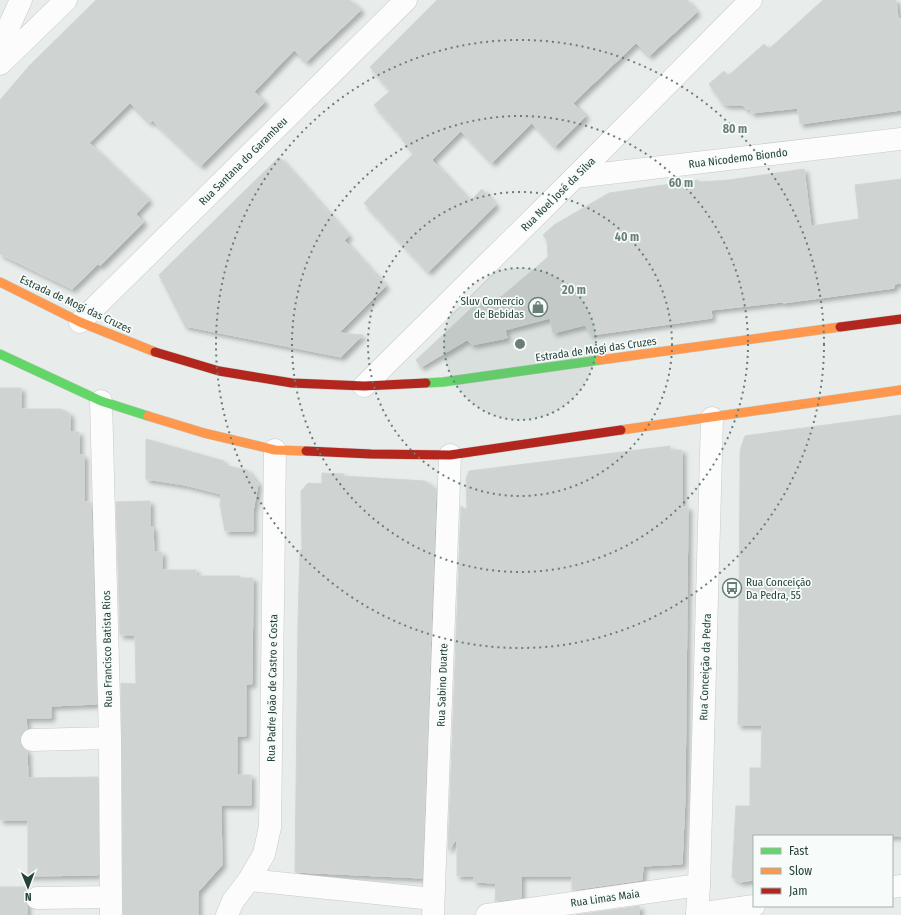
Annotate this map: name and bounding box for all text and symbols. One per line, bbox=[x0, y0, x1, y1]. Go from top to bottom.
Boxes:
street label: Rua Santana do Garambeu bbox=[197, 115, 290, 208]
text: 80 m bbox=[723, 122, 747, 136]
street label: Rua Nicodemo Biondo bbox=[688, 146, 789, 171]
street label: Rua Noel José da Silva bbox=[519, 155, 598, 234]
text: 60 m bbox=[669, 176, 693, 190]
text: 40 m bbox=[615, 230, 639, 244]
street label: Estrada de Mogi das Cruzes bbox=[18, 273, 134, 336]
text: 20 m bbox=[561, 283, 586, 297]
place label: Sluv Comercio de Bebidas bbox=[461, 295, 524, 321]
shop icon: Sluv Comercio de Bebidas bbox=[527, 296, 549, 318]
street label: Estrada de Mogi das Cruzes bbox=[535, 335, 658, 364]
centre of rings bbox=[513, 337, 527, 351]
place label: Rua Conceição Da Pedra, 55 bbox=[746, 576, 811, 602]
bus stop icon: Rua Conceição Da Pedra, 55 bbox=[721, 577, 743, 599]
street label: Rua Francisco Batista Rios bbox=[100, 590, 115, 708]
street label: Rua Conceição da Pedra bbox=[697, 613, 714, 721]
street label: Rua Padre João de Castro e Costa bbox=[265, 614, 280, 762]
street label: Rua Sabino Duarte bbox=[435, 643, 450, 727]
legend bbox=[753, 835, 893, 907]
text: Fast bbox=[789, 844, 808, 858]
text: Slow bbox=[789, 864, 812, 878]
north arrow bbox=[8, 867, 48, 907]
text: Jam bbox=[789, 884, 807, 898]
street label: Rua Limas Maia bbox=[570, 887, 641, 910]
text: N bbox=[25, 890, 32, 903]

